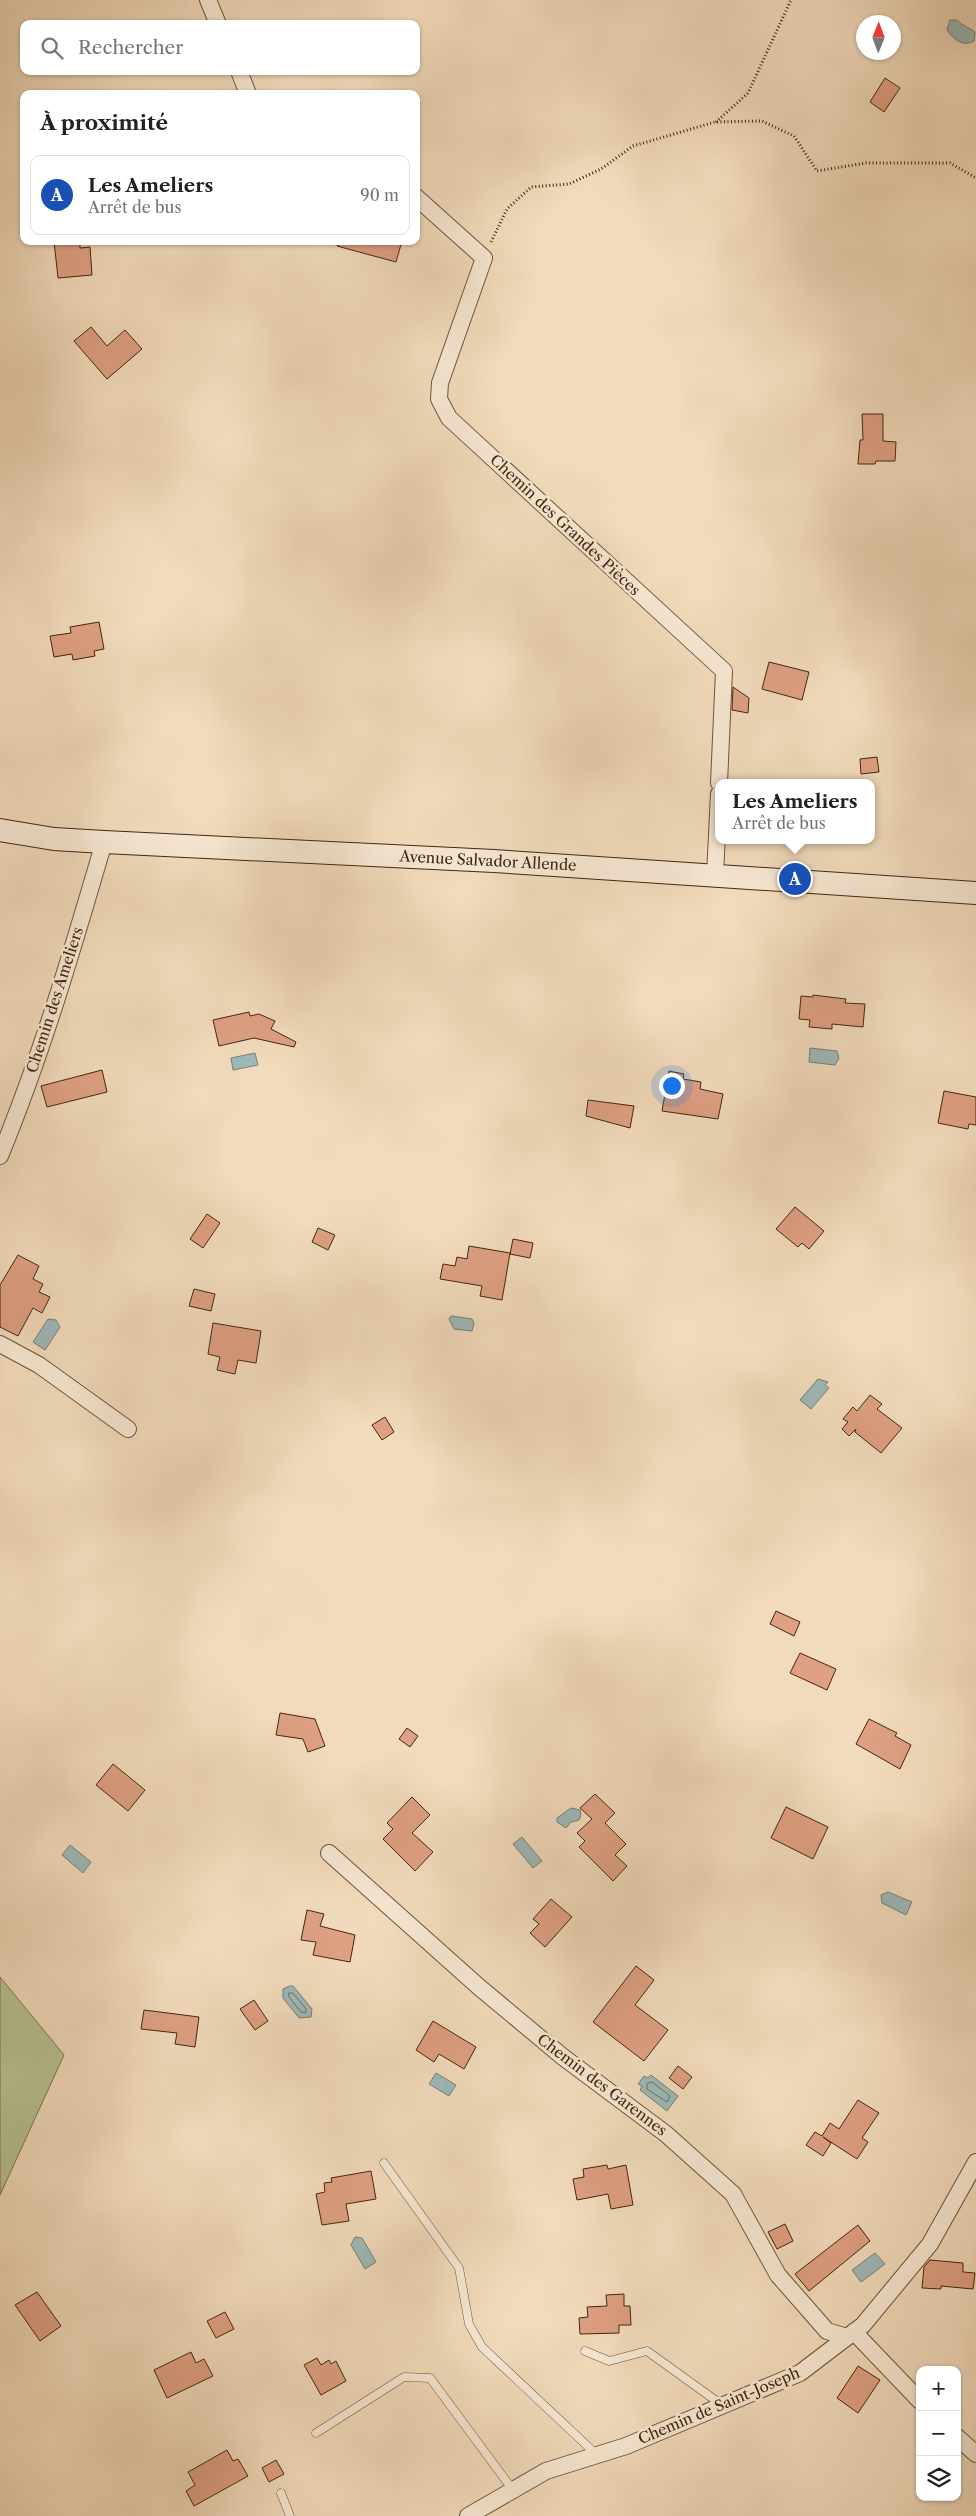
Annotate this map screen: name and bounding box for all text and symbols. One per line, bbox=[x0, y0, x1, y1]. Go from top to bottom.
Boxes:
north arrow bbox=[856, 15, 901, 60]
search box bbox=[20, 20, 420, 75]
icon: search bbox=[38, 34, 66, 62]
text: Rechercher bbox=[78, 36, 183, 59]
text: À proximité bbox=[40, 110, 168, 135]
text: Les Ameliers bbox=[88, 174, 213, 197]
text: A bbox=[51, 185, 63, 205]
text: 90 m bbox=[360, 185, 399, 205]
text: Arrêt de bus bbox=[88, 197, 181, 217]
street label: Chemin des Grandes Pièces bbox=[486, 450, 644, 599]
popup bbox=[715, 779, 875, 844]
text: Les Ameliers bbox=[732, 790, 858, 813]
text: Arrêt de bus bbox=[732, 813, 826, 833]
street label: Avenue Salvador Allende bbox=[398, 846, 577, 875]
pin: A bbox=[779, 860, 811, 898]
street label: Chemin des Ameliers bbox=[22, 924, 87, 1075]
your location bbox=[659, 1073, 685, 1099]
street label: Chemin des Garennes bbox=[534, 2030, 671, 2140]
street label: Chemin de Saint-Joseph bbox=[635, 2363, 803, 2448]
map controls bbox=[916, 2366, 961, 2501]
button: + bbox=[916, 2366, 961, 2411]
button: − bbox=[916, 2411, 961, 2456]
button: layers bbox=[916, 2456, 961, 2501]

